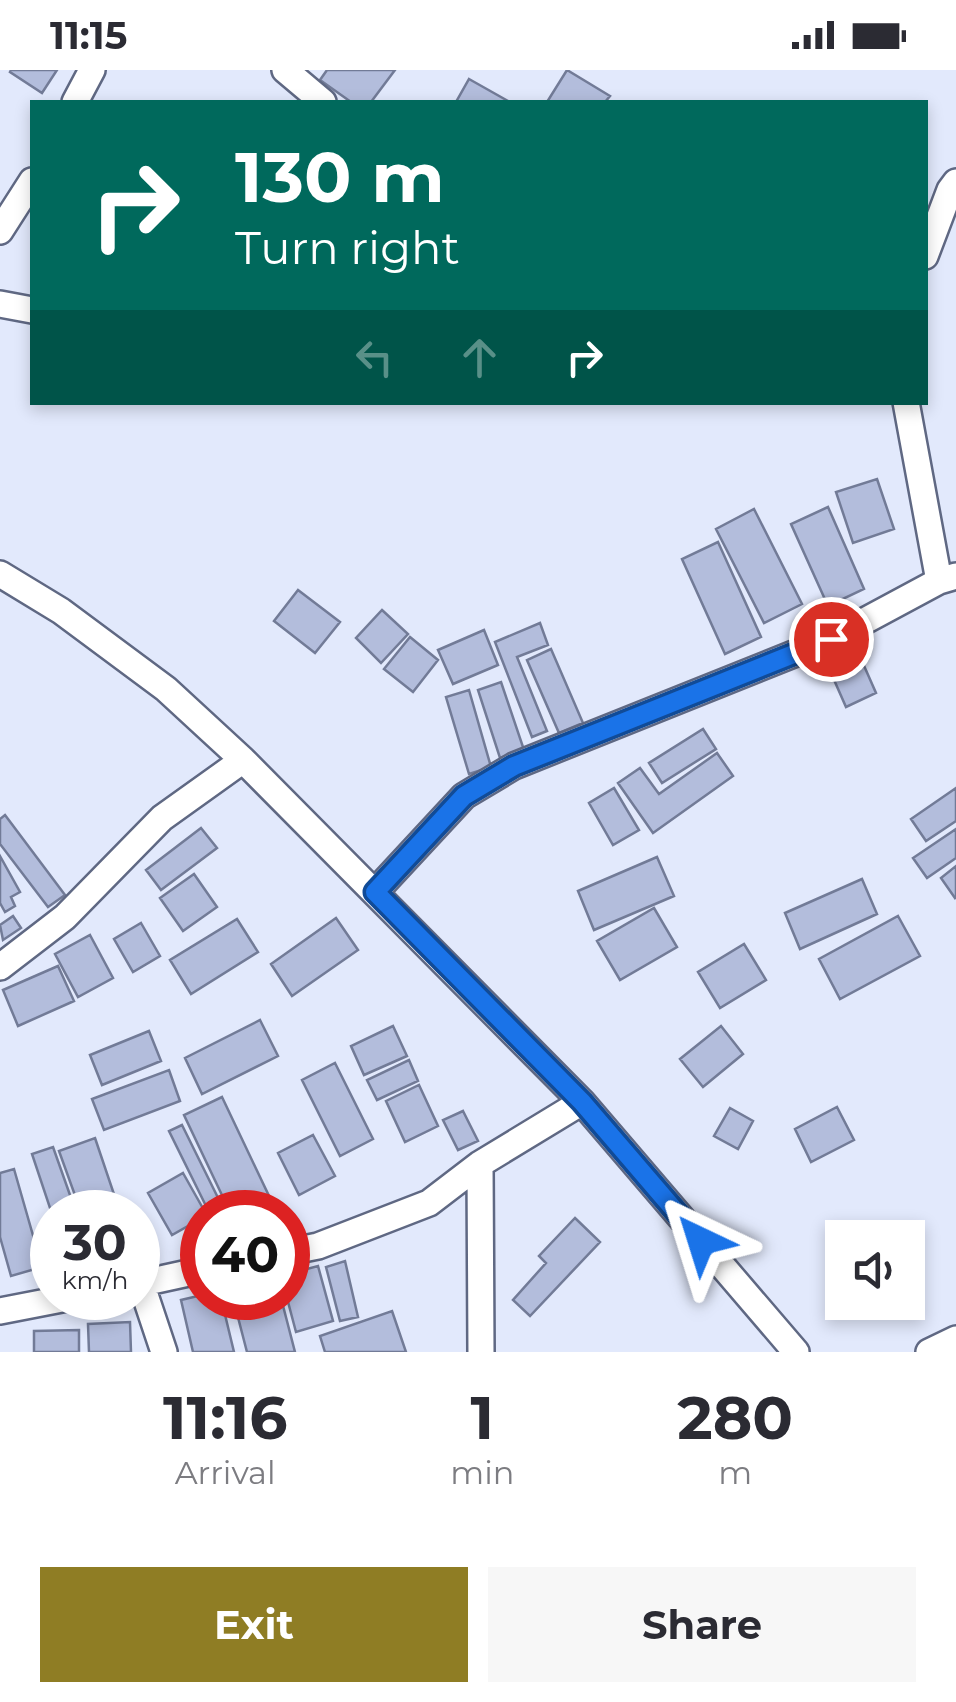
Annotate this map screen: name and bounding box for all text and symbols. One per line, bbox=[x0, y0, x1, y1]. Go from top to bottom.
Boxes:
text: 11:15 bbox=[50, 12, 127, 59]
text: 130 m bbox=[235, 134, 445, 220]
icon: right bbox=[70, 140, 200, 270]
text: Turn right bbox=[235, 220, 460, 275]
icon: left bbox=[347, 330, 402, 385]
icon: ahead bbox=[452, 330, 507, 385]
icon: right bbox=[557, 330, 612, 385]
pin bbox=[789, 597, 874, 682]
icon: arrive bbox=[804, 612, 859, 667]
position arrow bbox=[649, 1189, 753, 1293]
speed limit sign: 40 bbox=[180, 1190, 310, 1320]
text: 30 bbox=[63, 1212, 127, 1273]
map controls bbox=[825, 1220, 925, 1320]
button: sound bbox=[825, 1220, 925, 1320]
text: km/h bbox=[62, 1265, 128, 1295]
text: 11:16 bbox=[163, 1381, 287, 1454]
text: 1 bbox=[471, 1381, 494, 1454]
text: 280 bbox=[677, 1381, 793, 1454]
text: Arrival bbox=[175, 1453, 276, 1492]
text: min bbox=[450, 1453, 514, 1492]
text: m bbox=[718, 1453, 752, 1492]
button: Exit bbox=[40, 1567, 468, 1682]
button: Share bbox=[488, 1567, 916, 1682]

